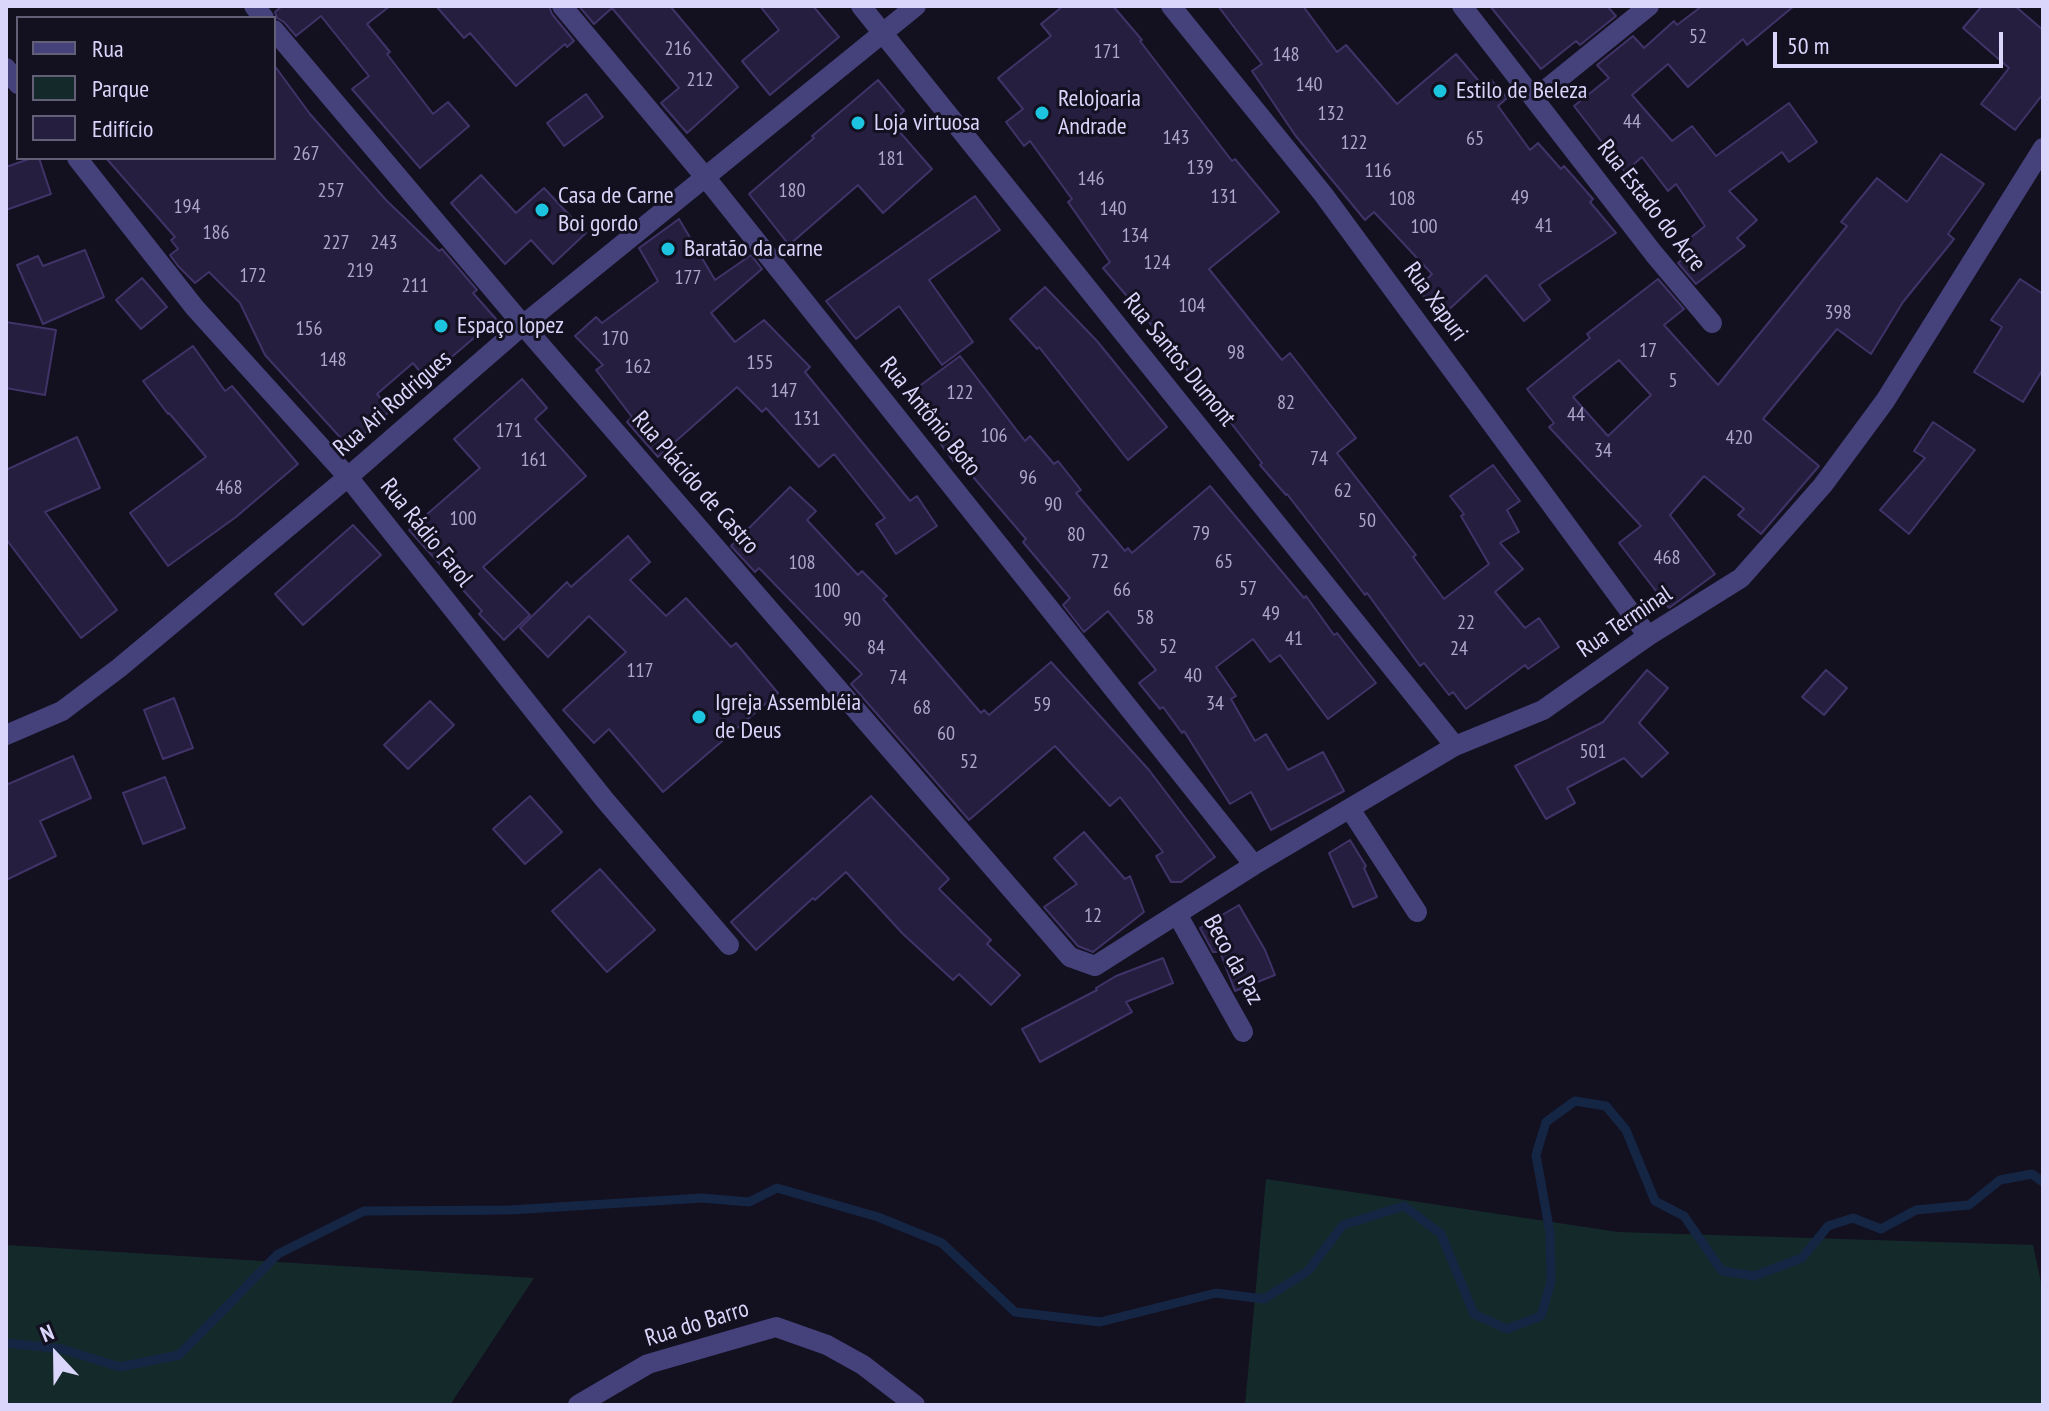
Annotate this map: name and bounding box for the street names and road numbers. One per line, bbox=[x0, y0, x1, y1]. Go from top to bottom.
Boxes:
street label: Rua Estado do Acre bbox=[1591, 134, 1711, 278]
street label: Rua Xapuri bbox=[1397, 257, 1473, 347]
street label: Rua Santos Dumont bbox=[1116, 288, 1242, 432]
street label: Rua Ari Rodrigues bbox=[328, 345, 458, 463]
street label: Rua Antônio Boto bbox=[873, 352, 987, 482]
street label: Rua Plácido de Castro bbox=[625, 406, 765, 560]
street label: Rua Rádio Farol bbox=[374, 473, 478, 593]
street label: Rua Terminal bbox=[1572, 580, 1678, 664]
street label: Beco da Paz bbox=[1197, 910, 1269, 1010]
street label: Rua do Barro bbox=[642, 1295, 752, 1353]

